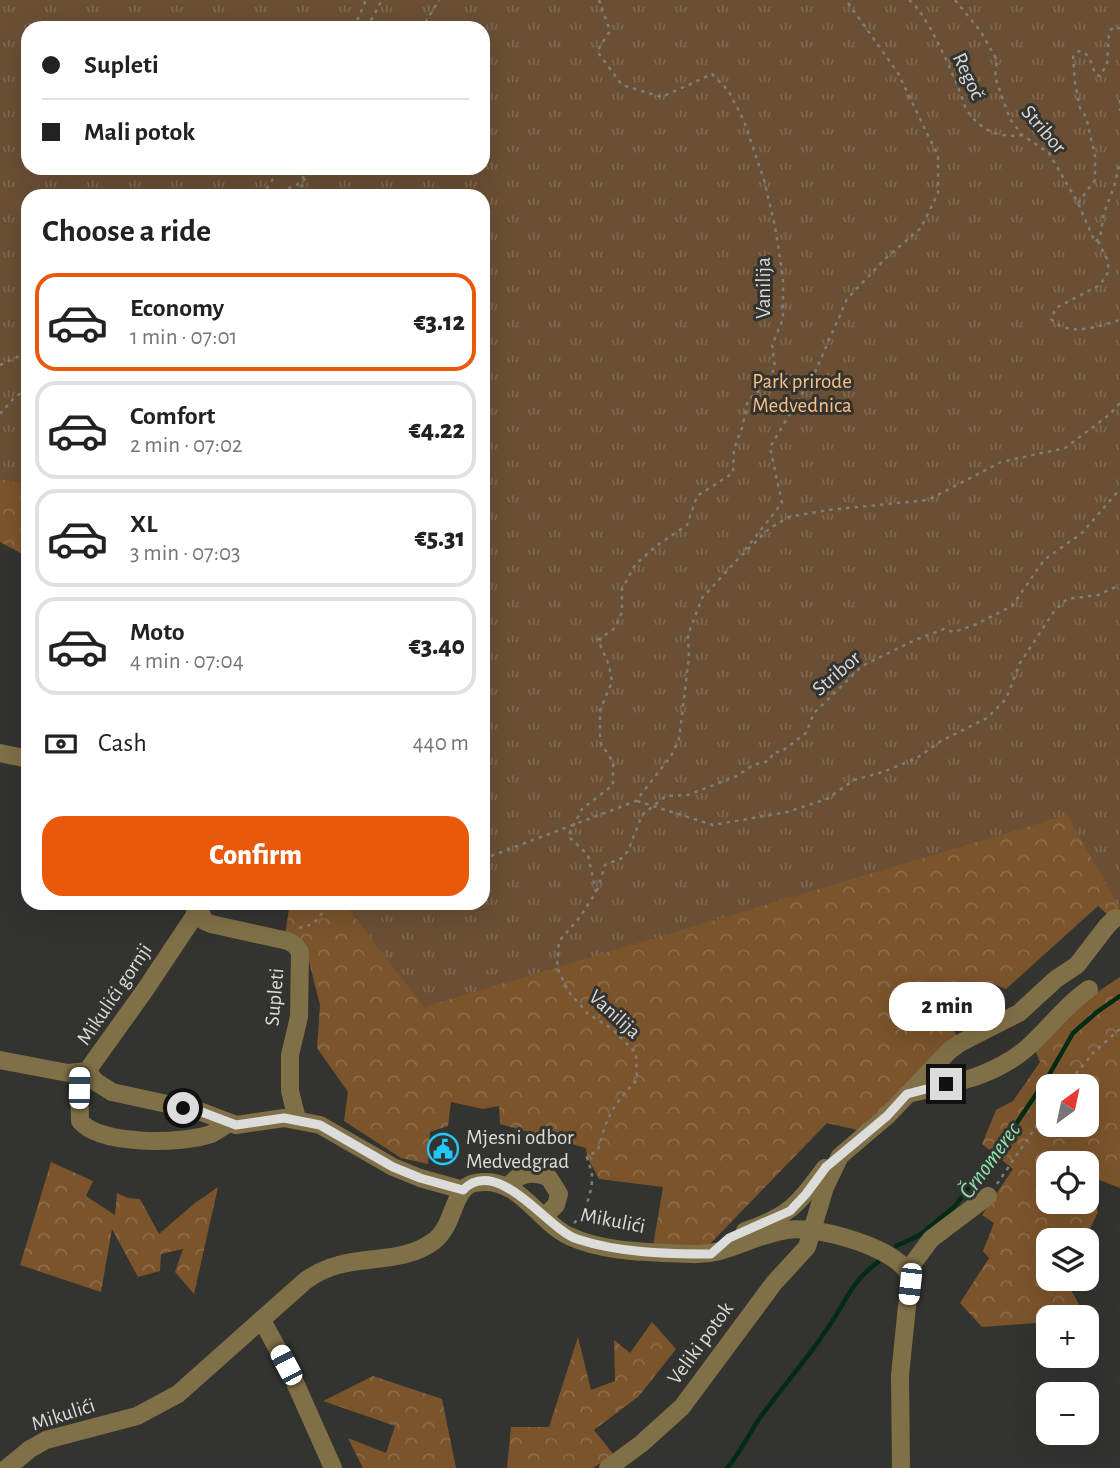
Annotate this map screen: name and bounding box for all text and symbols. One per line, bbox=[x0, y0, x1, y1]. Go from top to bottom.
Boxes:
street label: Regoč bbox=[949, 50, 988, 103]
text: Supleti bbox=[84, 52, 159, 78]
street label: Stribor bbox=[1017, 101, 1070, 158]
text: Mali potok bbox=[84, 119, 195, 145]
text: Choose a ride bbox=[42, 215, 211, 247]
street label: Vanilija bbox=[753, 257, 774, 319]
icon: car bbox=[46, 291, 109, 354]
text: Economy bbox=[130, 295, 224, 321]
text: €3.12 bbox=[414, 309, 465, 335]
text: 1 min · 07:01 bbox=[130, 326, 237, 349]
park label: Park prirode Medvednica bbox=[752, 371, 852, 416]
icon: car bbox=[46, 399, 109, 462]
text: Comfort bbox=[130, 403, 215, 429]
text: €4.22 bbox=[409, 417, 465, 443]
text: 2 min · 07:02 bbox=[130, 434, 243, 457]
icon: car bbox=[46, 507, 109, 570]
text: XL bbox=[130, 511, 157, 537]
text: €5.31 bbox=[415, 525, 465, 551]
text: 3 min · 07:03 bbox=[130, 542, 241, 565]
icon: car bbox=[46, 615, 109, 678]
text: Moto bbox=[130, 619, 185, 645]
text: €3.40 bbox=[409, 633, 465, 659]
street label: Stribor bbox=[808, 647, 865, 700]
text: 4 min · 07:04 bbox=[130, 650, 244, 673]
icon: cash bbox=[42, 725, 80, 763]
text: Cash bbox=[98, 730, 147, 756]
text: 440 m bbox=[413, 732, 469, 755]
button: Confirm bbox=[42, 816, 469, 896]
street label: Mikulići gornji bbox=[73, 940, 156, 1049]
street label: Supleti bbox=[262, 967, 287, 1027]
callout: 2 min bbox=[888, 982, 1004, 1032]
street label: Vanilija bbox=[585, 986, 645, 1043]
text: 2 min bbox=[921, 995, 973, 1018]
car bbox=[69, 1067, 90, 1109]
route end bbox=[930, 1068, 962, 1100]
north arrow bbox=[1036, 1074, 1099, 1138]
map controls bbox=[1036, 1074, 1099, 1445]
route start bbox=[167, 1092, 199, 1124]
water label: Črnomerec bbox=[954, 1117, 1025, 1203]
place label: Mjesni odbor Medvedgrad bbox=[466, 1127, 574, 1172]
public building icon: Mjesni odbor Medvedgrad bbox=[426, 1132, 460, 1166]
button: locate bbox=[1036, 1151, 1099, 1214]
street label: Mikulići bbox=[579, 1204, 647, 1237]
button: layers bbox=[1036, 1228, 1099, 1291]
car bbox=[898, 1262, 923, 1306]
street label: Veliki potok bbox=[664, 1298, 737, 1388]
button: + bbox=[1036, 1305, 1099, 1368]
car bbox=[267, 1342, 306, 1388]
button: − bbox=[1036, 1382, 1099, 1445]
street label: Mikulići bbox=[29, 1394, 97, 1435]

